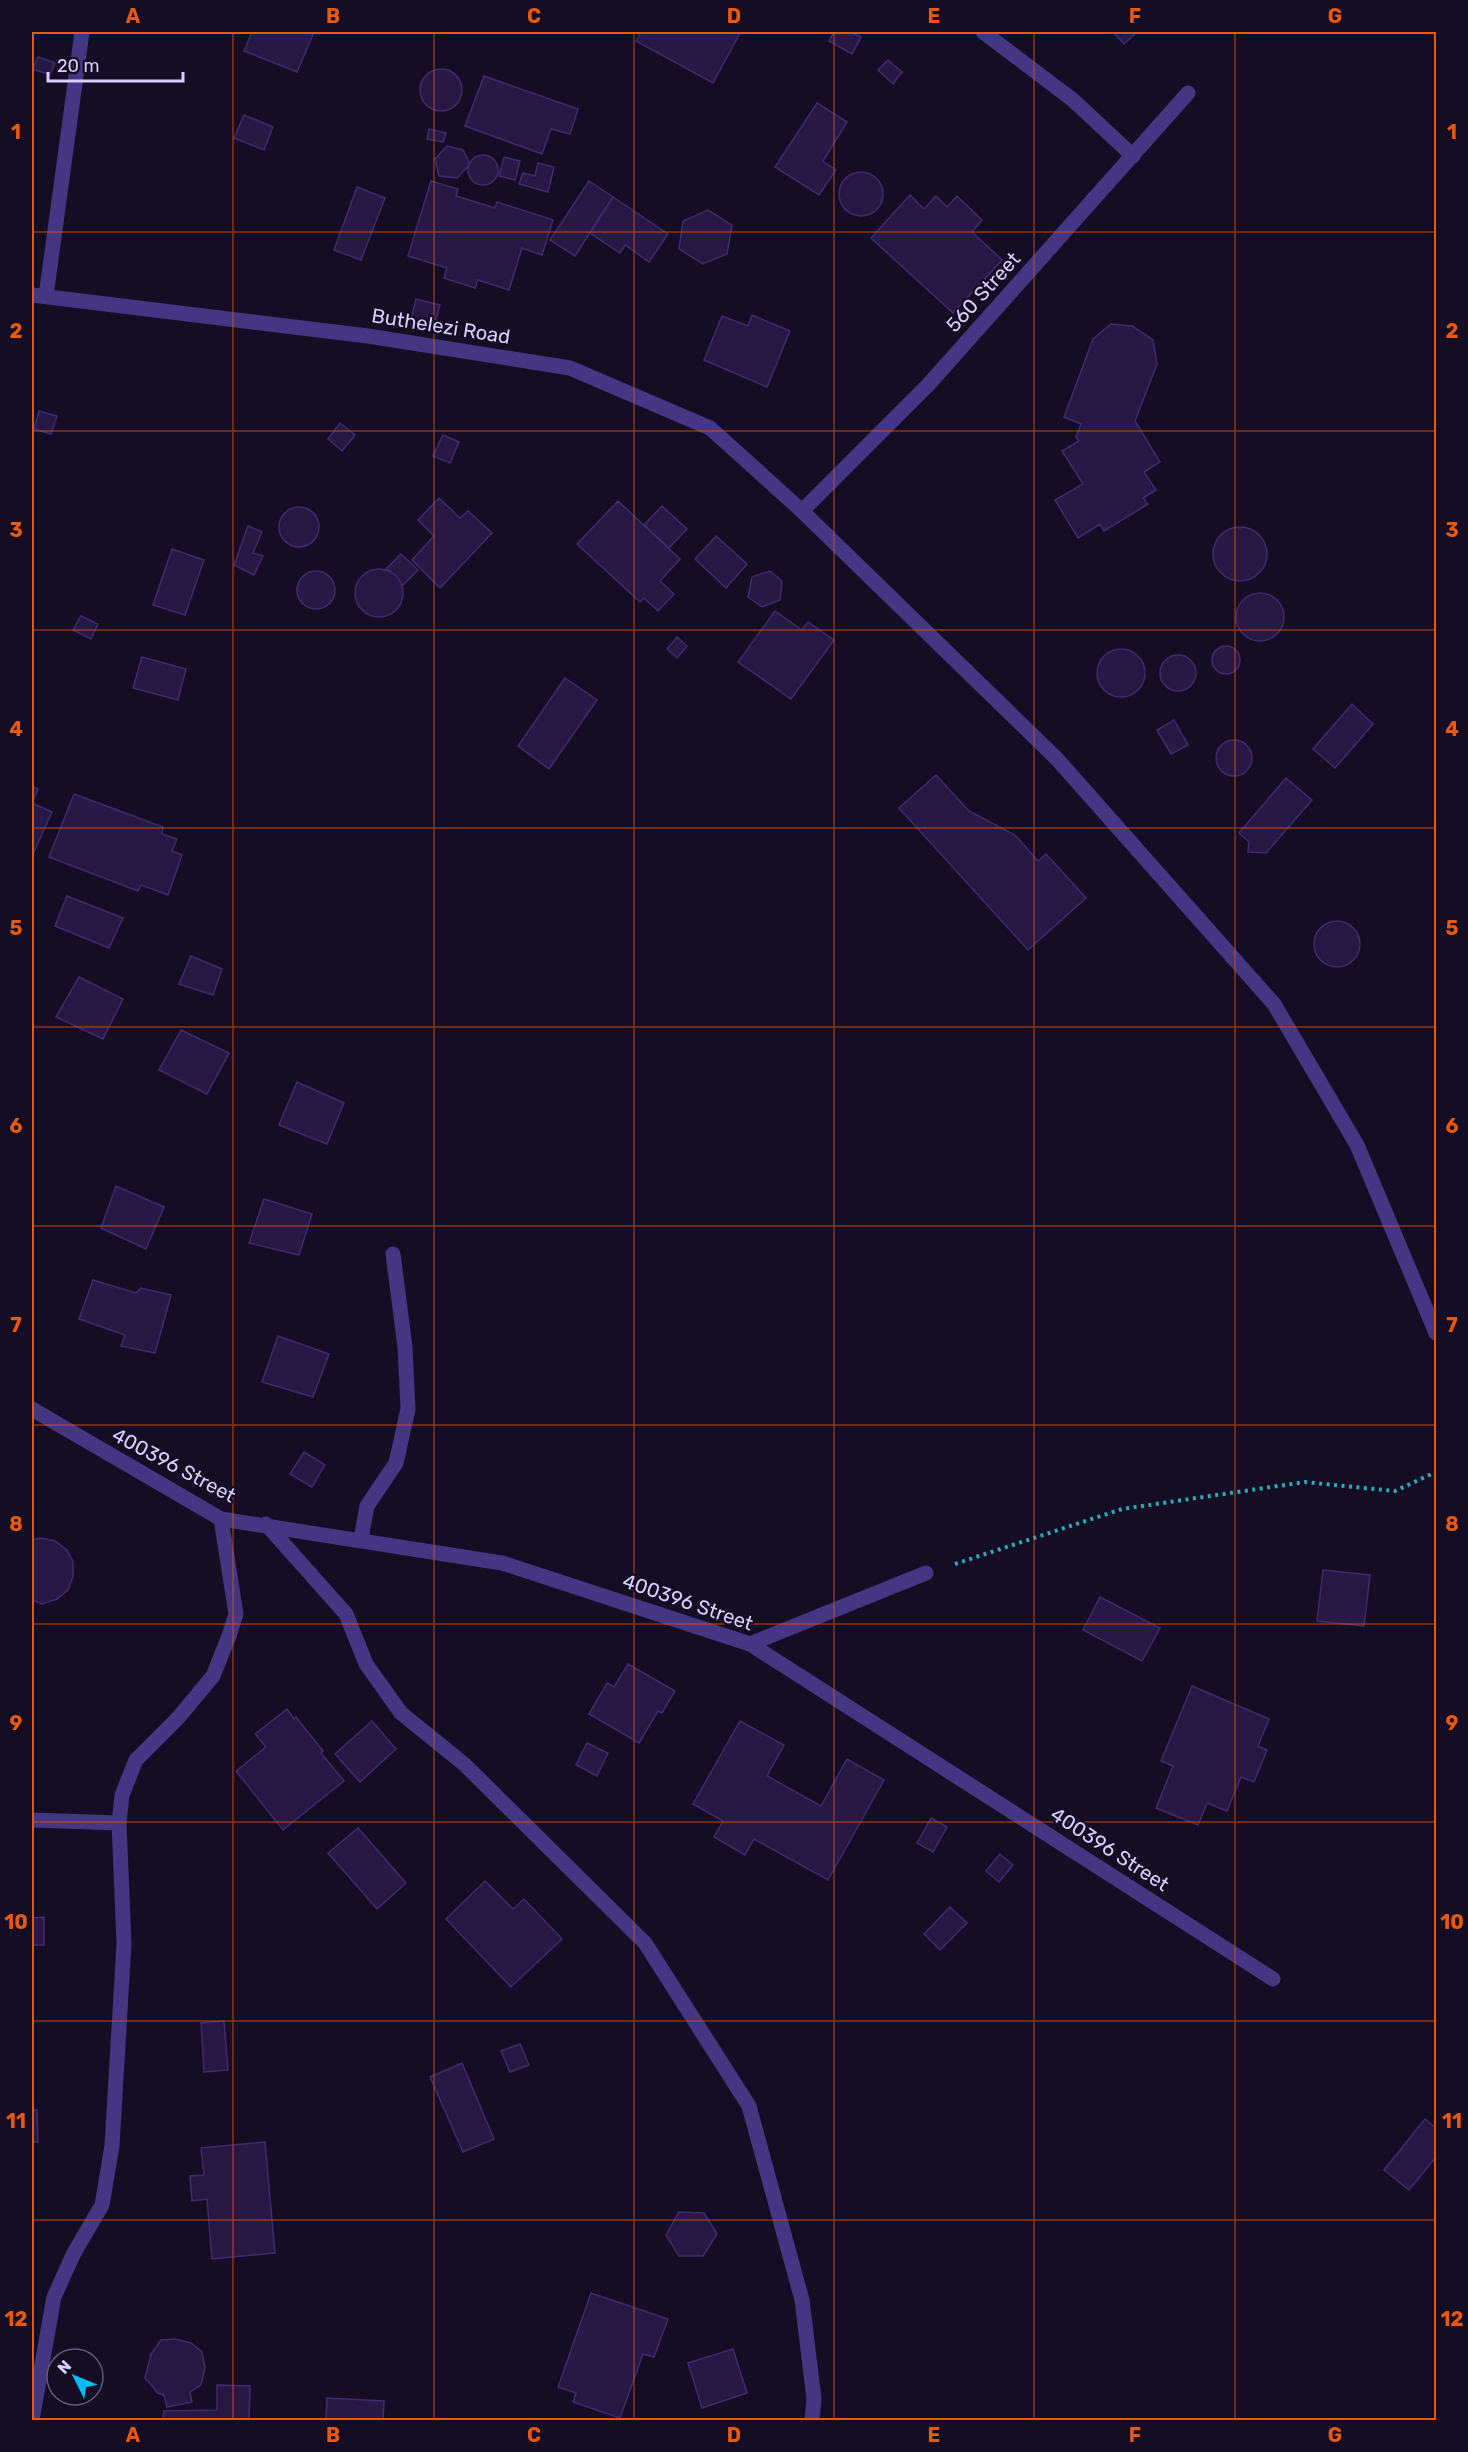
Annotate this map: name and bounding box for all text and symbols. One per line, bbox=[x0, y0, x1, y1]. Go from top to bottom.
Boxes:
text: A bbox=[126, 4, 141, 28]
text: B bbox=[326, 4, 340, 28]
text: C bbox=[527, 4, 541, 28]
text: D bbox=[727, 4, 741, 28]
text: E bbox=[928, 4, 940, 28]
text: F bbox=[1129, 4, 1141, 28]
text: G bbox=[1328, 4, 1342, 28]
scale bar bbox=[48, 45, 183, 83]
text: 20 m bbox=[57, 55, 99, 77]
text: 1 bbox=[11, 120, 21, 144]
text: 1 bbox=[1447, 120, 1457, 144]
street label: 560 Street bbox=[941, 247, 1025, 337]
street label: Buthelezi Road bbox=[370, 303, 512, 349]
text: 2 bbox=[10, 319, 23, 343]
text: 2 bbox=[1446, 319, 1459, 343]
text: 3 bbox=[9, 518, 23, 542]
text: 3 bbox=[1445, 518, 1459, 542]
text: 4 bbox=[9, 717, 23, 741]
text: 4 bbox=[1445, 717, 1459, 741]
text: 5 bbox=[10, 916, 23, 940]
text: 5 bbox=[1446, 916, 1459, 940]
text: 6 bbox=[9, 1114, 23, 1138]
text: 6 bbox=[1445, 1114, 1459, 1138]
text: 7 bbox=[10, 1313, 22, 1337]
text: 7 bbox=[1446, 1313, 1458, 1337]
street label: 400396 Street bbox=[108, 1422, 240, 1508]
text: 8 bbox=[9, 1512, 23, 1536]
text: 8 bbox=[1445, 1512, 1459, 1536]
street label: 400396 Street bbox=[620, 1568, 757, 1636]
text: 9 bbox=[10, 1711, 23, 1735]
text: 9 bbox=[1446, 1711, 1459, 1735]
street label: 400396 Street bbox=[1046, 1802, 1174, 1896]
text: 10 bbox=[4, 1910, 28, 1934]
text: 10 bbox=[1440, 1910, 1464, 1934]
text: 11 bbox=[6, 2109, 26, 2133]
text: 11 bbox=[1442, 2109, 1462, 2133]
text: 12 bbox=[5, 2307, 27, 2331]
text: 12 bbox=[1441, 2307, 1463, 2331]
north arrow bbox=[45, 2347, 105, 2407]
text: N bbox=[54, 2356, 75, 2378]
text: A bbox=[126, 2423, 141, 2447]
text: B bbox=[326, 2423, 340, 2447]
text: C bbox=[527, 2423, 541, 2447]
text: D bbox=[727, 2423, 741, 2447]
text: E bbox=[928, 2423, 940, 2447]
text: F bbox=[1129, 2423, 1141, 2447]
text: G bbox=[1328, 2423, 1342, 2447]

